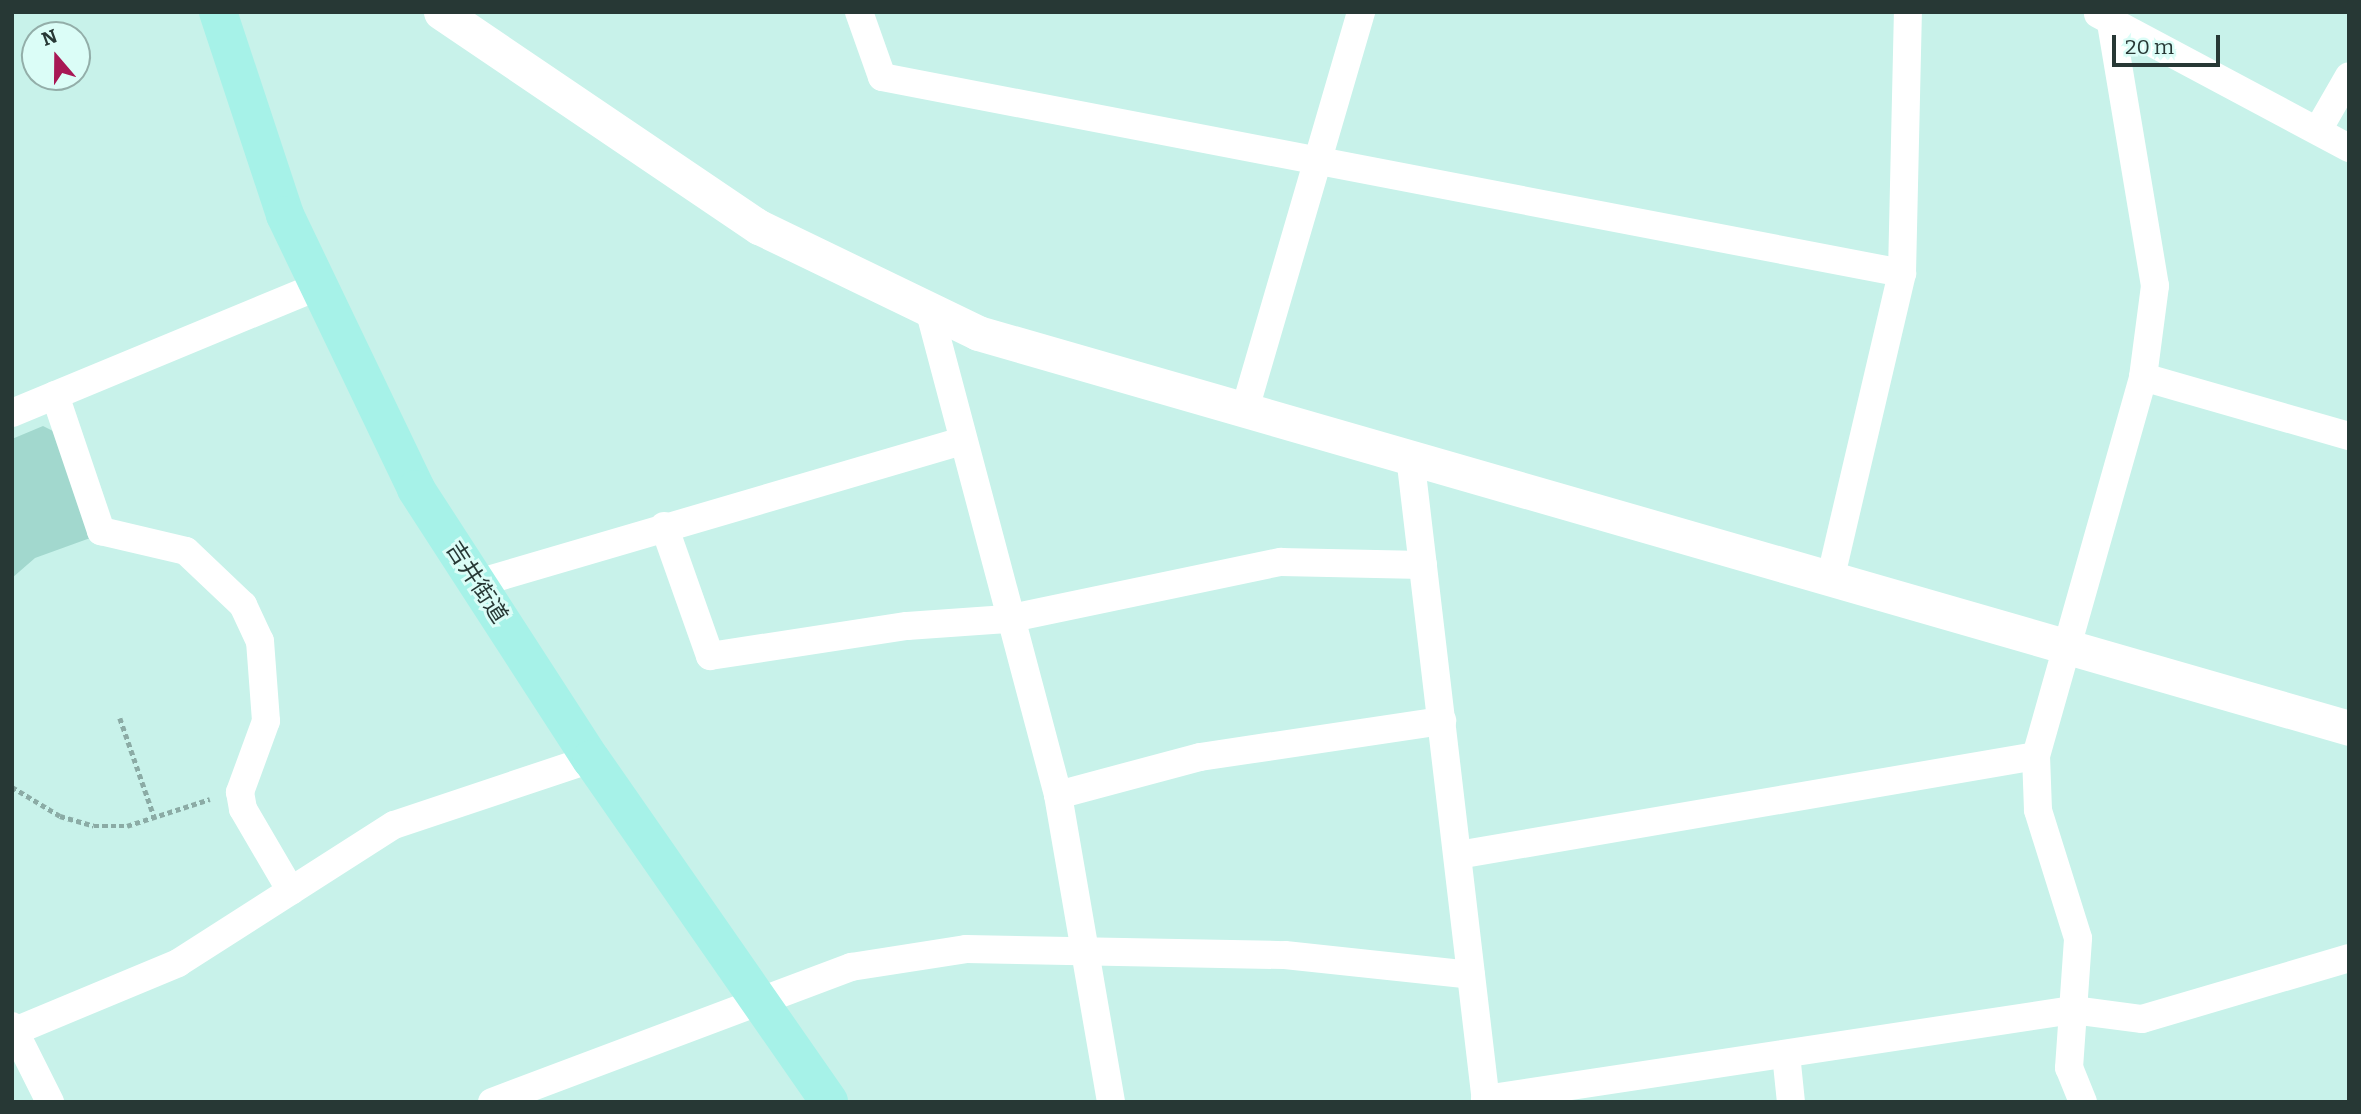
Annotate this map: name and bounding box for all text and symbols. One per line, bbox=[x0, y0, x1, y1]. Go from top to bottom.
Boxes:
north arrow bbox=[21, 21, 91, 91]
scale bar bbox=[2116, 21, 2224, 65]
text: N bbox=[38, 24, 60, 51]
text: 20 m bbox=[2125, 34, 2174, 60]
street label: 吉井街道 bbox=[440, 536, 514, 628]

